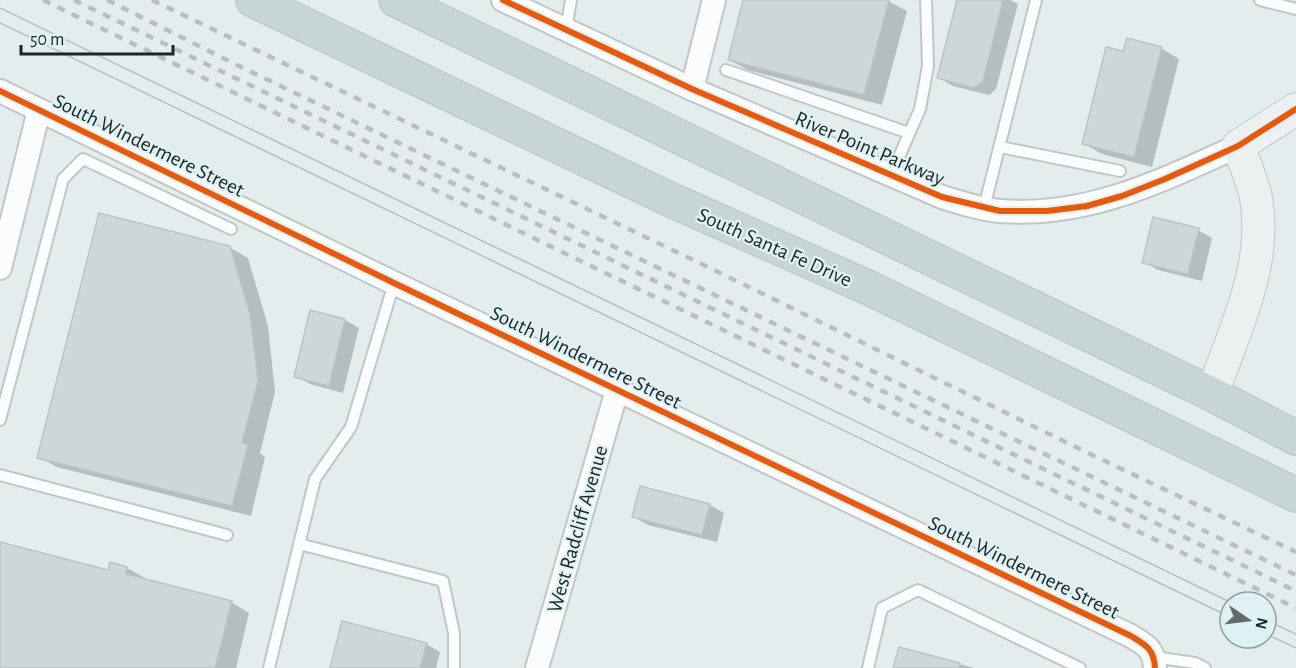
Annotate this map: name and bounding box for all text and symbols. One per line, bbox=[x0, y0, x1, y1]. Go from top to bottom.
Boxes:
scale bar bbox=[21, 18, 172, 56]
text: 50 m bbox=[30, 31, 64, 49]
street label: South Windermere Street bbox=[50, 90, 248, 201]
street label: River Point Parkway bbox=[792, 108, 948, 189]
street label: South Santa Fe Drive bbox=[694, 204, 855, 291]
street label: South Windermere Street bbox=[487, 302, 685, 413]
street label: West Radcliff Avenue bbox=[544, 443, 611, 615]
street label: South Windermere Street bbox=[925, 512, 1123, 623]
north arrow bbox=[1218, 590, 1278, 650]
text: N bbox=[1252, 616, 1271, 631]

